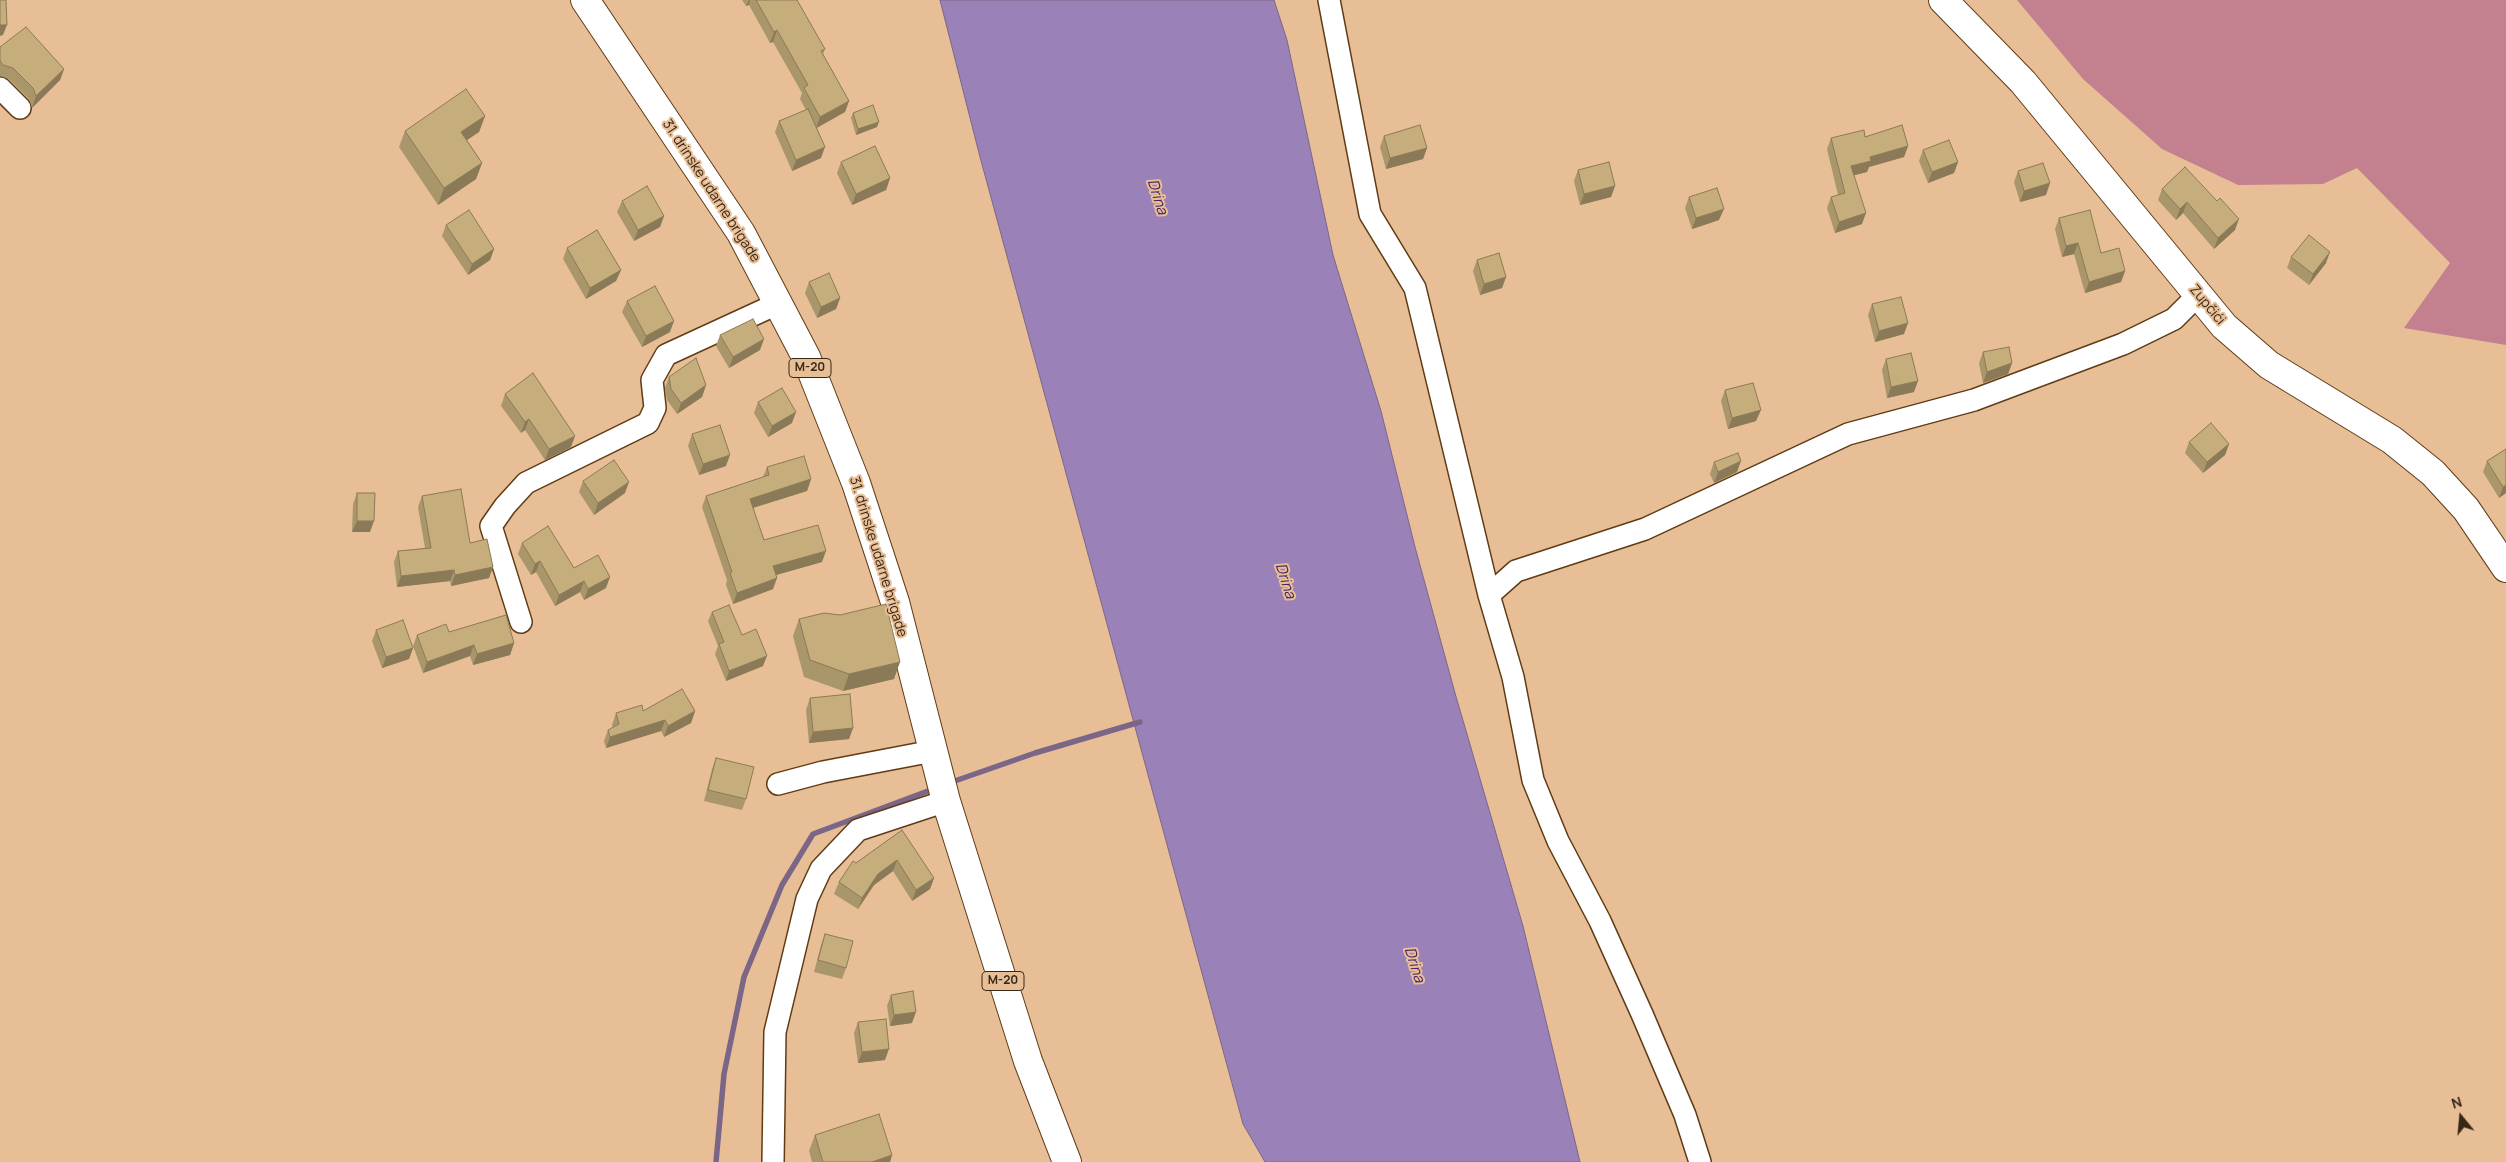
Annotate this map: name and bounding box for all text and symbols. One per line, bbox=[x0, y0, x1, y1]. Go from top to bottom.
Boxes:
street label: 31. drinske udarne brigade bbox=[659, 116, 763, 266]
water label: Drina bbox=[1143, 177, 1171, 217]
street label: Zupčići bbox=[2186, 282, 2228, 328]
road number: M-20 bbox=[789, 358, 831, 378]
street label: 31. drinske udarne brigade bbox=[846, 475, 910, 639]
water label: Drina bbox=[1271, 561, 1299, 601]
water label: Drina bbox=[1400, 945, 1428, 985]
road number: M-20 bbox=[982, 971, 1024, 990]
north arrow bbox=[2436, 1092, 2486, 1142]
text: N bbox=[2449, 1092, 2464, 1113]

